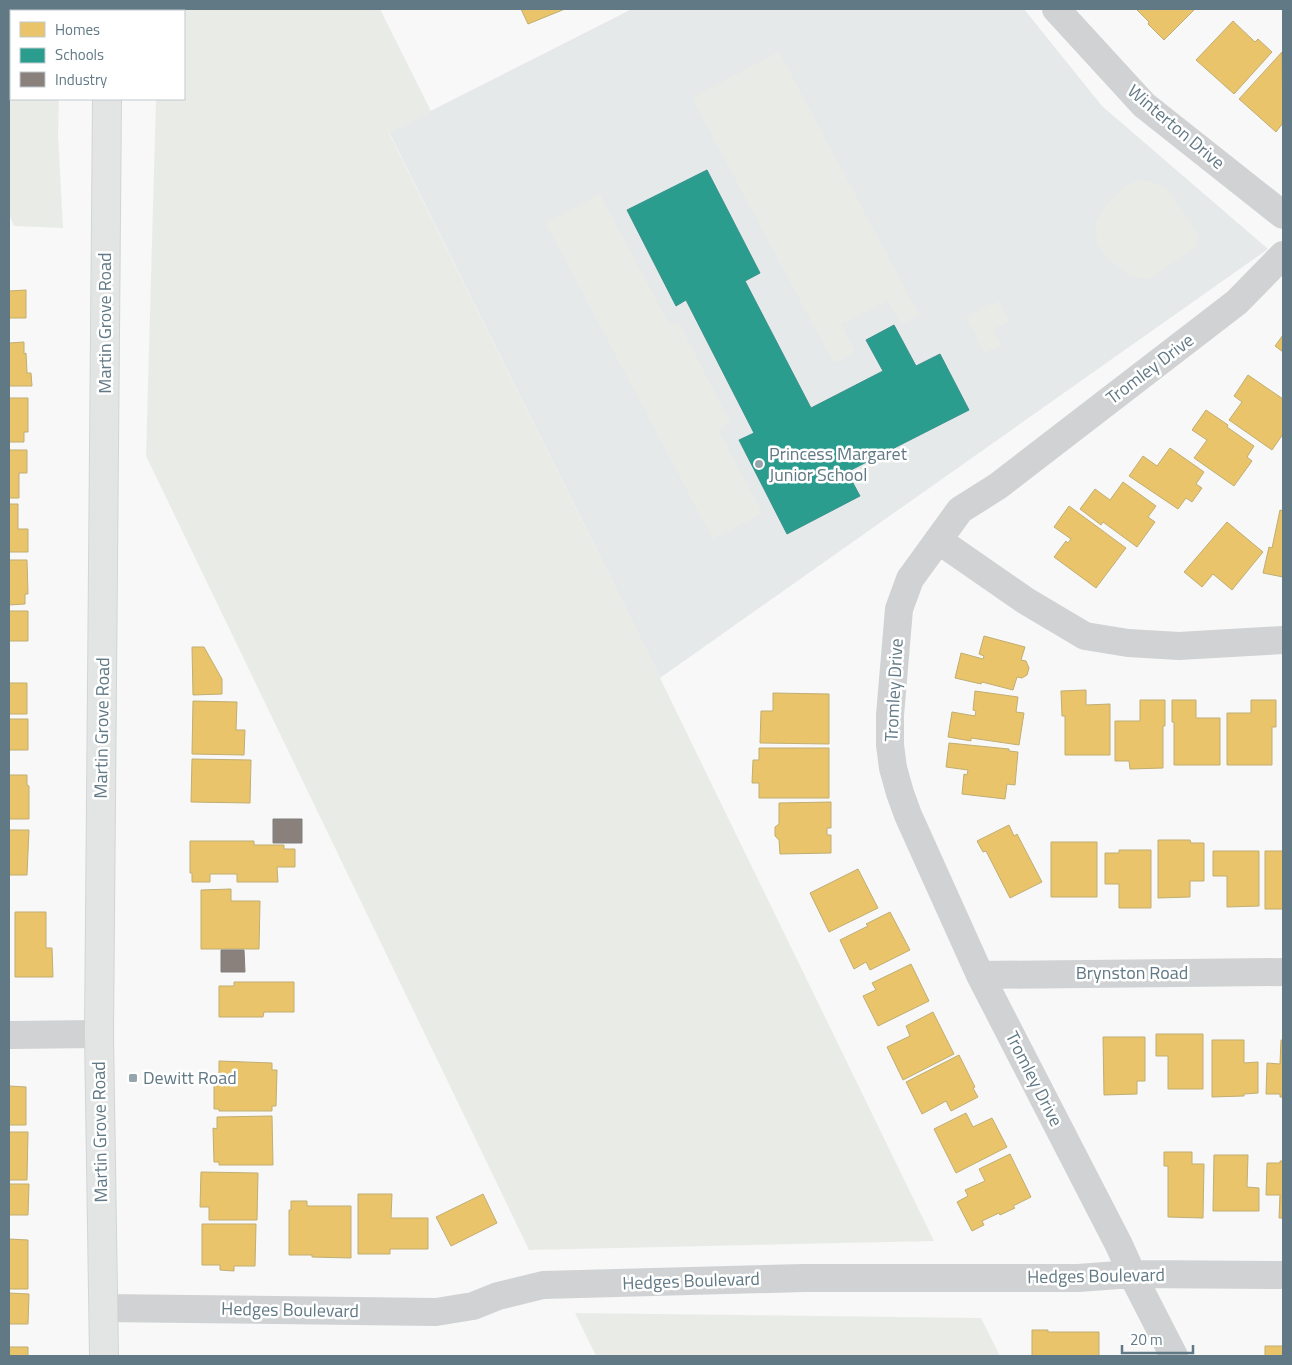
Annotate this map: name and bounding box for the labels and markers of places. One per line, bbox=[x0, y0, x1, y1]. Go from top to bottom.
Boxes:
place label: Princess Margaret Junior School bbox=[769, 440, 908, 488]
marker: Princess Margaret Junior School bbox=[753, 458, 765, 470]
place label: Dewitt Road bbox=[143, 1064, 237, 1091]
marker: Dewitt Road bbox=[127, 1072, 139, 1084]

